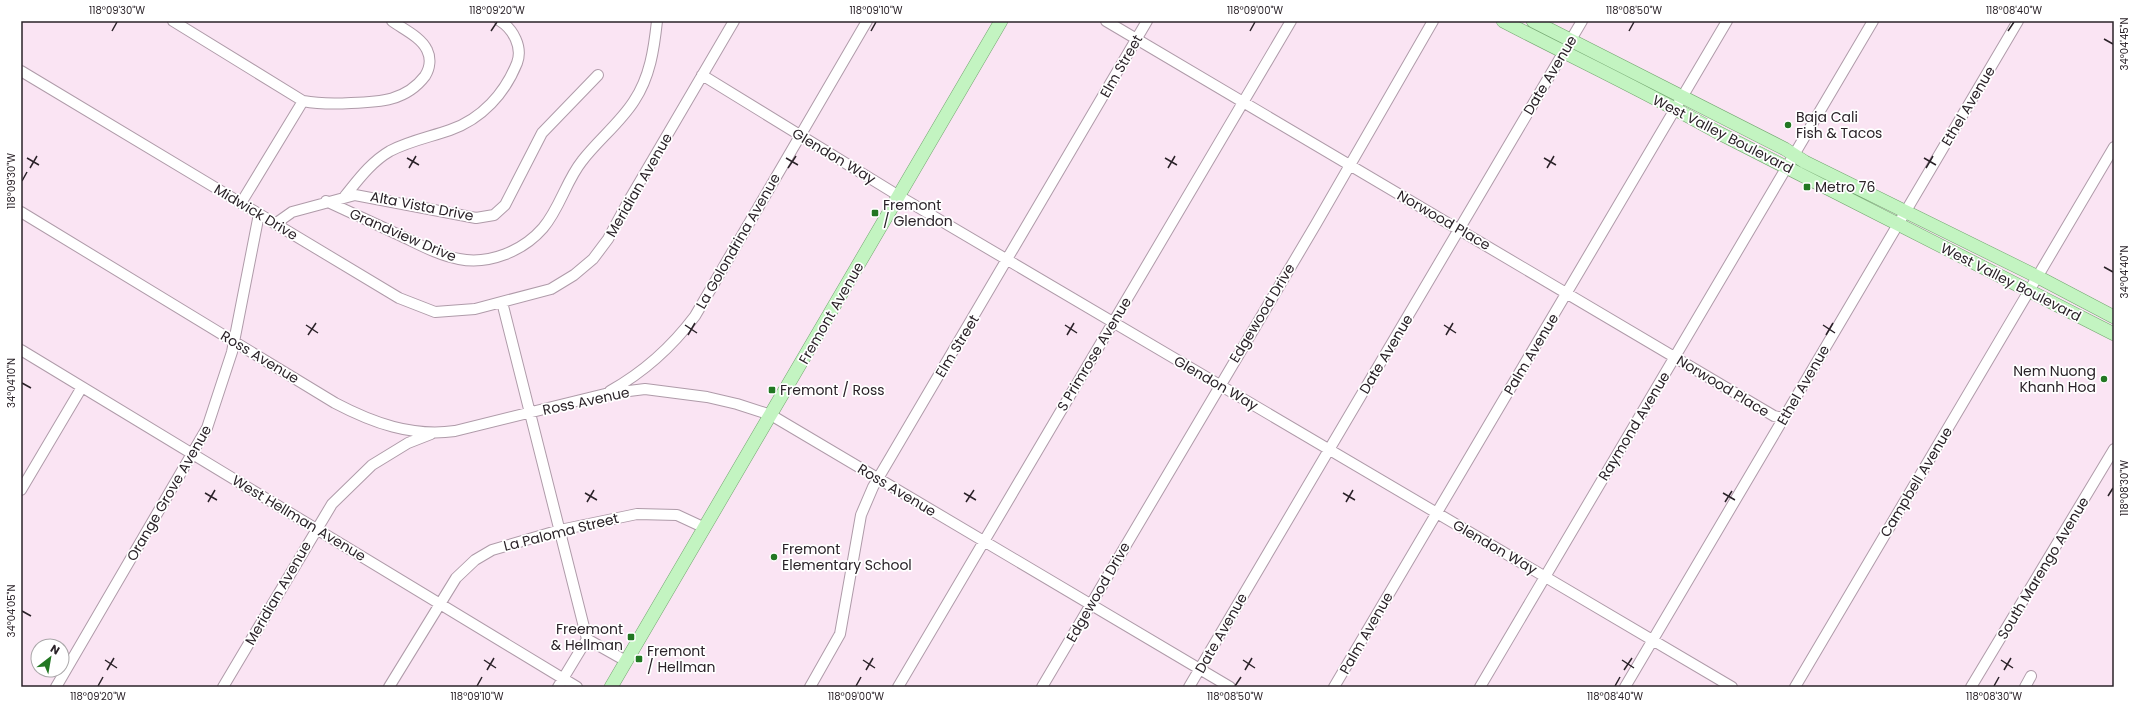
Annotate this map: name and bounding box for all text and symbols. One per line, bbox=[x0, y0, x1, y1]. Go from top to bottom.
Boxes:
text: 118°09'30"W bbox=[89, 3, 145, 18]
text: 118°09'20"W bbox=[469, 3, 525, 18]
text: 118°09'10"W bbox=[849, 3, 903, 18]
text: 118°09'00"W bbox=[1227, 3, 1283, 18]
text: 118°08'50"W bbox=[1606, 3, 1662, 18]
text: 118°08'40"W bbox=[1986, 3, 2042, 18]
text: 34°04'45"N bbox=[2117, 18, 2132, 70]
street label: Elm Street bbox=[1095, 31, 1147, 101]
street label: Date Avenue bbox=[1518, 31, 1582, 118]
street label: Ethel Avenue bbox=[1936, 62, 2000, 150]
street label: West Valley Boulevard bbox=[1649, 90, 1797, 178]
place label: Baja Cali Fish & Tacos bbox=[1796, 107, 1882, 143]
marker: Baja Cali Fish & Tacos bbox=[1783, 120, 1793, 130]
street label: Glendon Way bbox=[789, 123, 880, 189]
street label: Meridian Avenue bbox=[601, 129, 677, 241]
text: 118°09'30"W bbox=[4, 153, 19, 209]
street label: La Golondrina Avenue bbox=[691, 169, 785, 312]
place label: Metro 76 bbox=[1815, 177, 1875, 197]
street label: Midwick Drive bbox=[210, 179, 302, 245]
marker: Metro 76 bbox=[1802, 182, 1812, 192]
street label: Norwood Place bbox=[1394, 185, 1495, 255]
street label: Alta Vista Drive bbox=[369, 186, 476, 226]
place label: Fremont / Glendon bbox=[883, 195, 953, 231]
street label: Grandview Drive bbox=[346, 203, 460, 267]
marker: Fremont / Glendon bbox=[870, 208, 880, 218]
street label: West Valley Boulevard bbox=[1937, 238, 2085, 326]
text: 34°04'40"N bbox=[2117, 246, 2132, 298]
street label: Fremont Avenue bbox=[794, 258, 868, 368]
street label: Edgewood Drive bbox=[1224, 259, 1300, 366]
street label: S Primrose Avenue bbox=[1052, 293, 1136, 415]
street label: Palm Avenue bbox=[1499, 309, 1563, 398]
street label: Date Avenue bbox=[1354, 310, 1418, 397]
street label: Elm Street bbox=[930, 311, 984, 381]
street label: Ross Avenue bbox=[217, 326, 303, 388]
street label: Ethel Avenue bbox=[1772, 341, 1834, 429]
street label: Norwood Place bbox=[1673, 350, 1773, 422]
street label: Glendon Way bbox=[1170, 351, 1262, 415]
text: 34°04'10"N bbox=[4, 358, 19, 408]
place label: Nem Nuong Khanh Hoa bbox=[2013, 361, 2096, 397]
street label: Raymond Avenue bbox=[1593, 367, 1675, 484]
marker: Nem Nuong Khanh Hoa bbox=[2099, 374, 2109, 384]
place label: Fremont / Ross bbox=[780, 380, 885, 400]
street label: Ross Avenue bbox=[541, 382, 632, 420]
marker: Fremont / Ross bbox=[767, 385, 777, 395]
street label: Orange Grove Avenue bbox=[122, 421, 216, 565]
street label: Campbell Avenue bbox=[1875, 423, 1957, 541]
street label: Ross Avenue bbox=[854, 459, 940, 521]
text: 118°08'30"W bbox=[2117, 460, 2132, 516]
street label: West Hellman Avenue bbox=[228, 470, 370, 566]
street label: South Marengo Avenue bbox=[1992, 493, 2094, 643]
street label: La Paloma Street bbox=[501, 508, 621, 556]
street label: Glendon Way bbox=[1449, 515, 1541, 579]
street label: Meridian Avenue bbox=[240, 537, 316, 649]
street label: Edgewood Drive bbox=[1061, 538, 1135, 646]
place label: Fremont Elementary School bbox=[782, 539, 912, 575]
marker: Fremont Elementary School bbox=[769, 552, 779, 562]
text: 34°04'05"N bbox=[4, 585, 19, 637]
street label: Palm Avenue bbox=[1334, 588, 1398, 678]
street label: Date Avenue bbox=[1190, 589, 1252, 677]
place label: Freemont & Hellman bbox=[551, 619, 623, 655]
marker: Freemont & Hellman bbox=[626, 632, 636, 642]
north arrow bbox=[30, 638, 70, 678]
text: N bbox=[47, 640, 63, 658]
place label: Fremont / Hellman bbox=[647, 641, 716, 677]
marker: Fremont / Hellman bbox=[634, 654, 644, 664]
text: 118°09'20"W bbox=[70, 689, 126, 704]
text: 118°09'10"W bbox=[450, 689, 504, 704]
text: 118°09'00"W bbox=[828, 689, 884, 704]
text: 118°08'50"W bbox=[1207, 689, 1263, 704]
text: 118°08'40"W bbox=[1587, 689, 1643, 704]
text: 118°08'30"W bbox=[1966, 689, 2022, 704]

